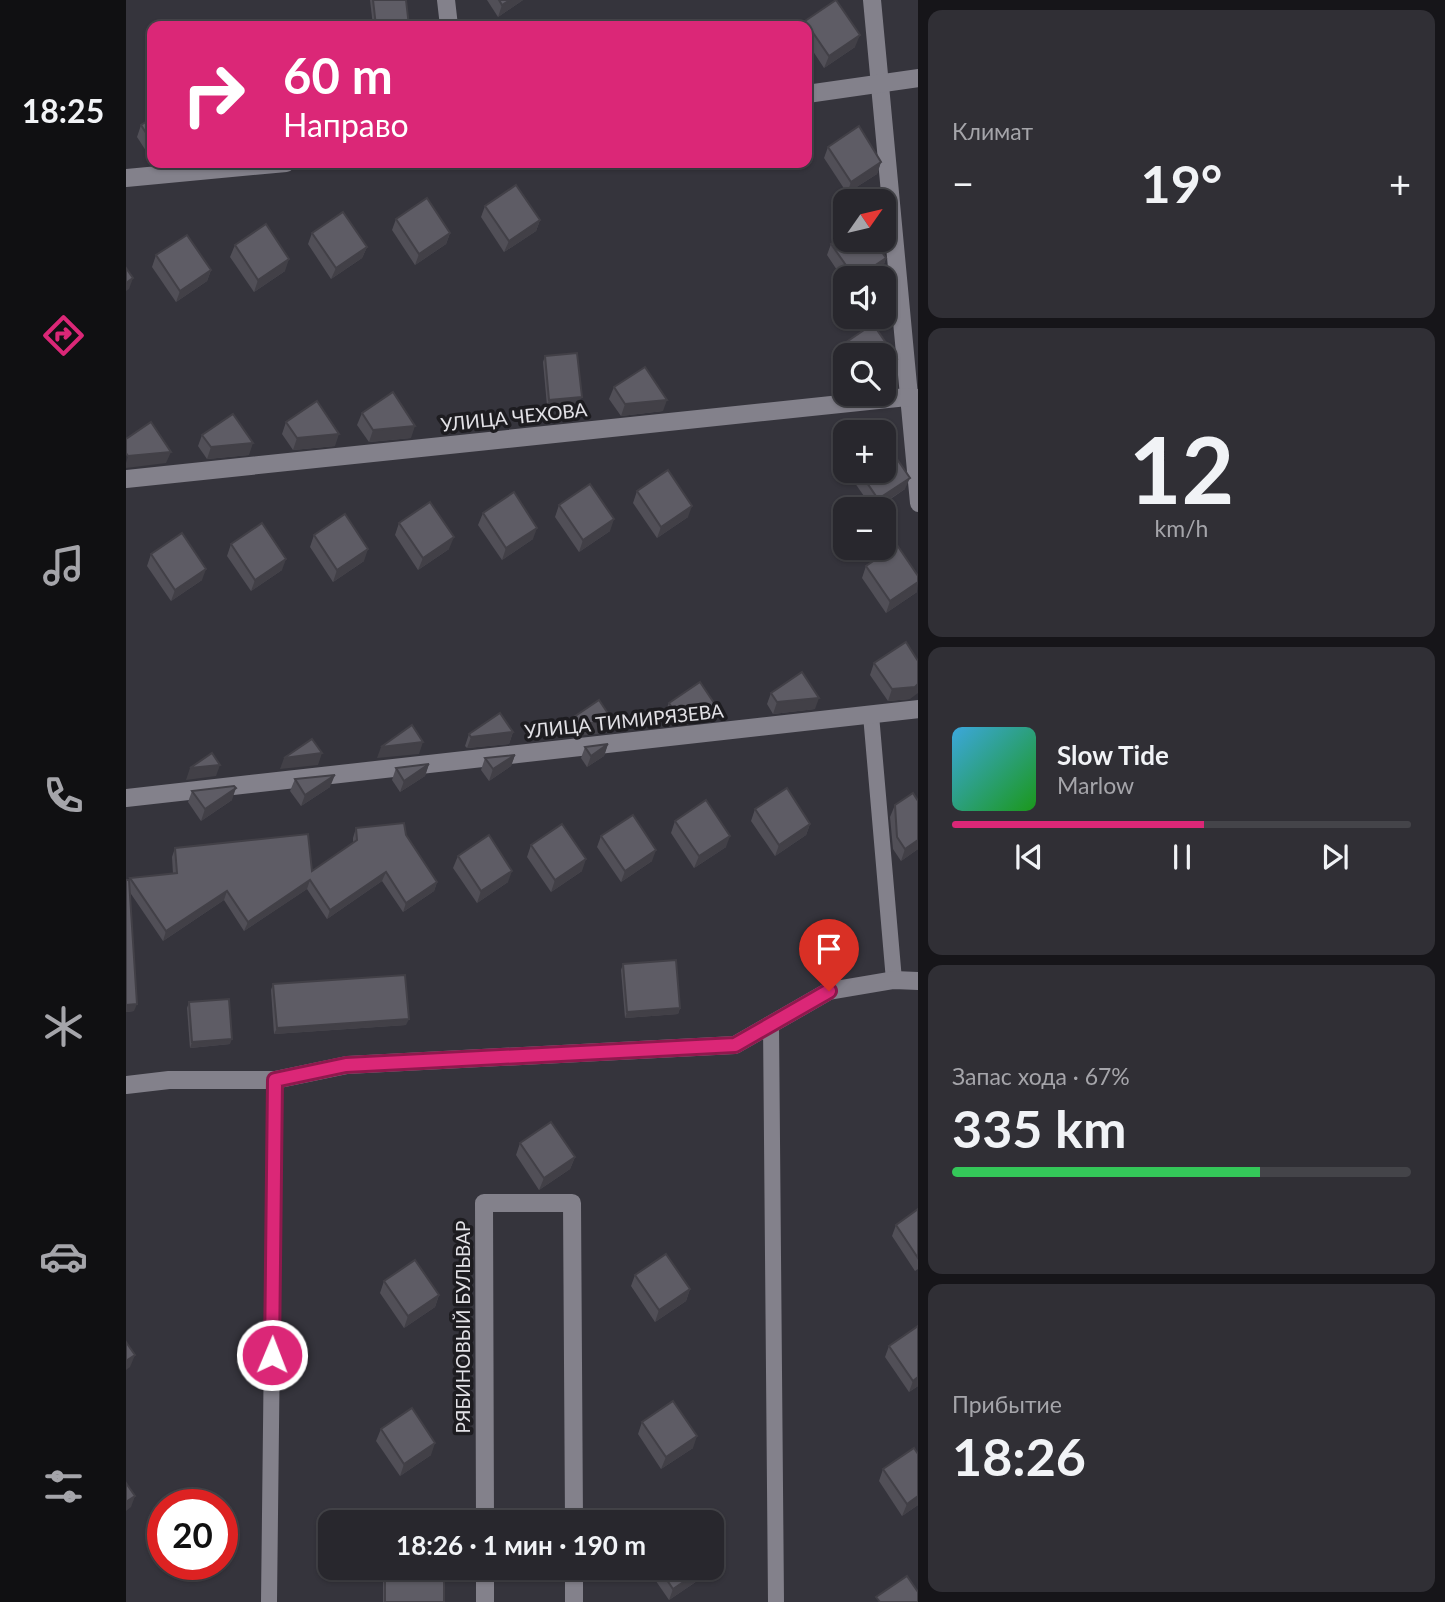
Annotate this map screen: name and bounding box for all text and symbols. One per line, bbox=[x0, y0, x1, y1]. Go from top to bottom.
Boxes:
text: 60 m bbox=[283, 46, 393, 104]
icon: right bbox=[168, 49, 259, 140]
text: 18:25 bbox=[22, 91, 104, 130]
text: Направо bbox=[283, 105, 409, 144]
text: Климат bbox=[952, 117, 1033, 145]
text: 19° bbox=[1141, 152, 1222, 214]
text: − bbox=[952, 160, 974, 206]
text: + bbox=[1389, 160, 1411, 206]
north arrow bbox=[833, 189, 896, 252]
map controls bbox=[833, 189, 896, 560]
button: sound bbox=[833, 266, 896, 329]
icon: directions bbox=[39, 311, 88, 360]
button: search bbox=[833, 343, 896, 406]
street label: УЛИЦА ЧЕХОВА bbox=[440, 397, 588, 436]
text: 12 bbox=[1129, 414, 1234, 523]
button: + bbox=[833, 420, 896, 483]
button: − bbox=[833, 497, 896, 560]
text: km/h bbox=[1155, 514, 1208, 542]
icon: music bbox=[39, 541, 88, 590]
street label: УЛИЦА ТИМИРЯЗЕВА bbox=[523, 699, 725, 742]
text: Slow Tide bbox=[1057, 739, 1169, 771]
icon: phone bbox=[39, 771, 88, 820]
text: Marlow bbox=[1057, 771, 1134, 799]
icon: previous bbox=[1010, 838, 1048, 876]
icon: pause bbox=[1163, 838, 1201, 876]
icon: next bbox=[1316, 838, 1354, 876]
pin bbox=[799, 919, 859, 991]
icon: arrive bbox=[810, 930, 848, 968]
icon: climate bbox=[39, 1002, 88, 1051]
text: Запас хода · 67% bbox=[952, 1062, 1130, 1090]
text: 335 km bbox=[952, 1097, 1126, 1159]
street label: РЯБИНОВЫЙ БУЛЬВАР bbox=[451, 1221, 474, 1433]
icon: car bbox=[39, 1232, 88, 1281]
position arrow bbox=[235, 1318, 309, 1392]
text: Прибытие bbox=[952, 1390, 1062, 1418]
text: 18:26 bbox=[952, 1425, 1086, 1487]
icon: filters bbox=[39, 1462, 88, 1511]
speed limit sign: 20 bbox=[147, 1489, 238, 1580]
text: 18:26 · 1 мин · 190 m bbox=[396, 1529, 646, 1561]

